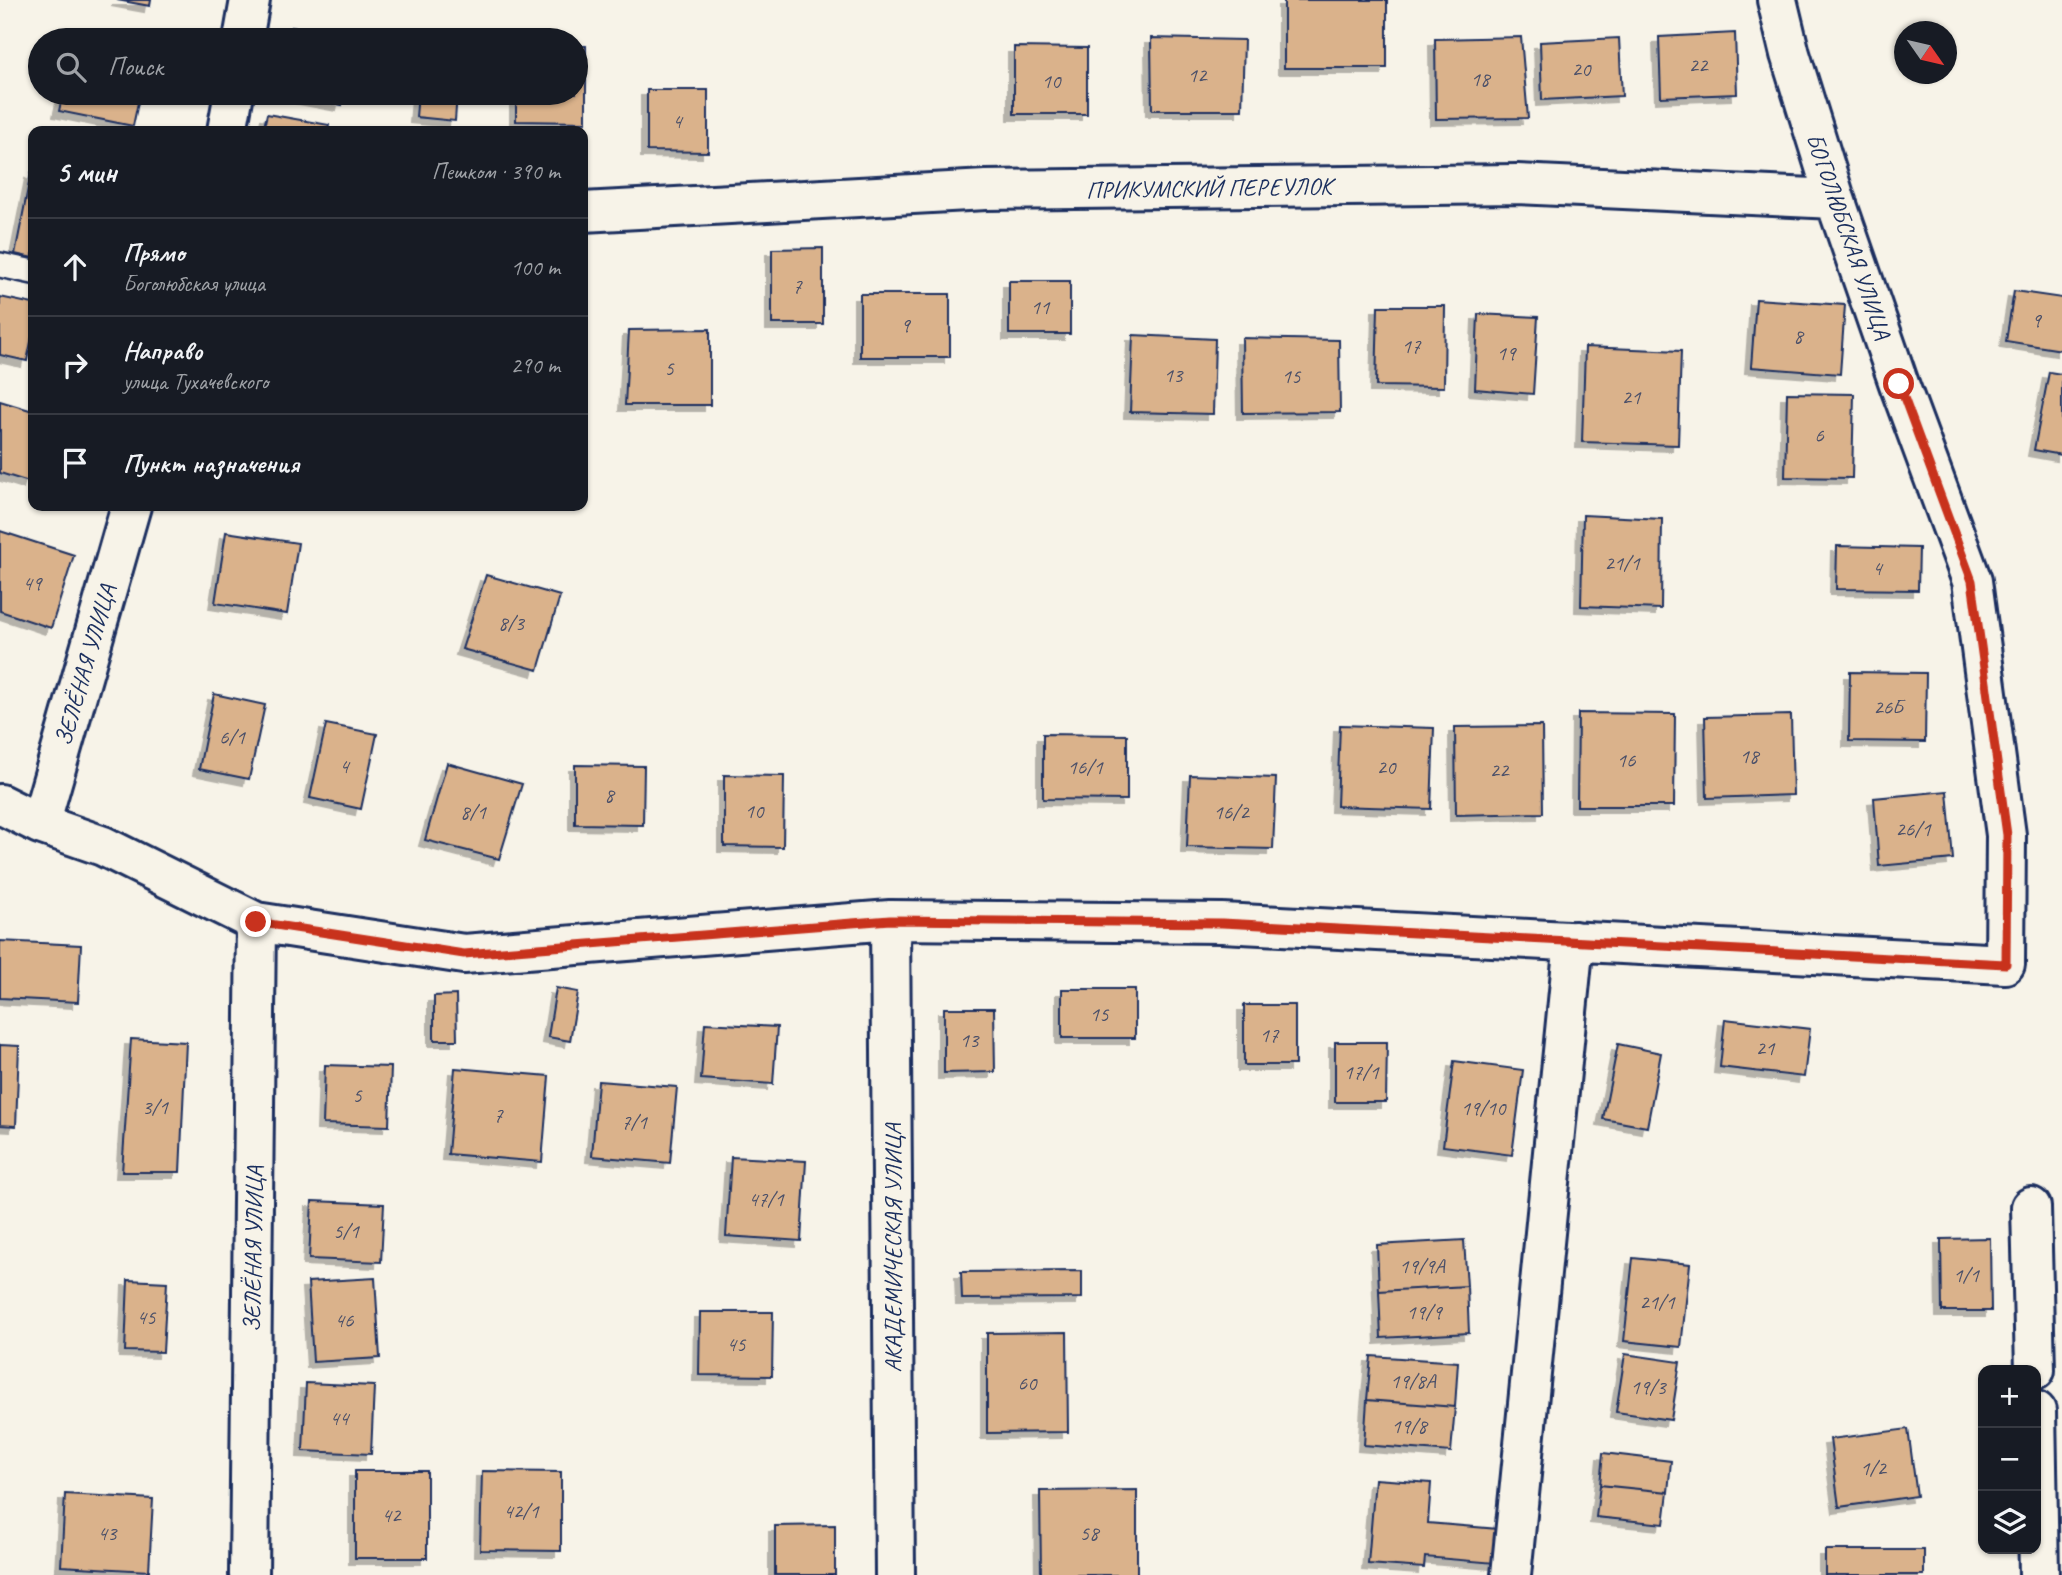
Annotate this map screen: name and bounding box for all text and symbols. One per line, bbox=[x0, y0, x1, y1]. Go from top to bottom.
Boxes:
north arrow bbox=[1894, 21, 1957, 84]
search box bbox=[28, 28, 588, 105]
icon: search bbox=[52, 48, 90, 86]
text: Поиск bbox=[108, 50, 163, 83]
house number: 22 bbox=[1689, 52, 1709, 78]
house number: 20 bbox=[1572, 56, 1592, 82]
house number: 12 bbox=[1188, 62, 1208, 88]
house number: 18 bbox=[1471, 66, 1492, 92]
house number: 10 bbox=[1042, 68, 1062, 94]
house number: 4 bbox=[672, 108, 684, 134]
street label: БОГОЛЮБСКАЯ УЛИЦА bbox=[1800, 129, 1899, 344]
text: 5 мин bbox=[56, 153, 117, 191]
text: Пешком · 390 m bbox=[432, 157, 560, 186]
street label: ПРИКУМСКИЙ ПЕРЕУЛОК bbox=[1086, 171, 1337, 205]
text: Прямо bbox=[123, 236, 185, 269]
icon: ahead bbox=[56, 248, 94, 286]
text: 100 m bbox=[511, 253, 560, 282]
text: Боголюбская улица bbox=[123, 269, 265, 298]
house number: 7 bbox=[792, 273, 803, 299]
house number: 11 bbox=[1031, 294, 1051, 320]
house number: 9 bbox=[2031, 307, 2042, 333]
house number: 9 bbox=[900, 312, 911, 338]
house number: 8 bbox=[1793, 323, 1805, 349]
house number: 17 bbox=[1402, 333, 1422, 359]
text: Направо bbox=[123, 334, 202, 367]
house number: 19 bbox=[1497, 340, 1517, 366]
icon: right bbox=[56, 346, 94, 384]
text: 290 m bbox=[511, 351, 560, 380]
house number: 5 bbox=[664, 355, 675, 381]
house number: 13 bbox=[1164, 362, 1184, 388]
house number: 15 bbox=[1282, 363, 1302, 389]
text: улица Тухачевского bbox=[123, 367, 268, 396]
route start bbox=[1883, 368, 1914, 399]
house number: 21 bbox=[1622, 384, 1642, 410]
house number: 6 bbox=[1814, 422, 1824, 448]
icon: arrive bbox=[56, 444, 94, 482]
text: Пункт назначения bbox=[123, 447, 299, 480]
house number: 21/1 bbox=[1604, 550, 1641, 576]
house number: 4 bbox=[1872, 555, 1884, 581]
house number: 49 bbox=[23, 570, 43, 596]
street label: ЗЕЛЁНАЯ УЛИЦА bbox=[48, 580, 123, 749]
house number: 8/3 bbox=[498, 610, 525, 636]
house number: 26Б bbox=[1873, 694, 1906, 720]
house number: 6/1 bbox=[219, 724, 246, 750]
house number: 18 bbox=[1740, 743, 1761, 769]
house number: 16 bbox=[1617, 747, 1636, 773]
house number: 4 bbox=[339, 753, 351, 779]
house number: 16/1 bbox=[1067, 754, 1104, 780]
house number: 20 bbox=[1377, 754, 1397, 780]
house number: 22 bbox=[1490, 757, 1510, 783]
house number: 8 bbox=[604, 782, 616, 808]
house number: 10 bbox=[745, 798, 765, 824]
house number: 8/1 bbox=[460, 799, 487, 825]
house number: 16/2 bbox=[1213, 799, 1250, 825]
house number: 26/1 bbox=[1895, 816, 1932, 842]
route end bbox=[240, 906, 271, 937]
house number: 15 bbox=[1090, 1001, 1110, 1027]
house number: 17 bbox=[1260, 1022, 1280, 1048]
house number: 13 bbox=[960, 1027, 980, 1053]
house number: 21 bbox=[1756, 1035, 1776, 1061]
house number: 17/1 bbox=[1343, 1059, 1380, 1085]
house number: 5 bbox=[352, 1082, 363, 1108]
house number: 3/1 bbox=[142, 1094, 169, 1120]
house number: 19/10 bbox=[1461, 1095, 1507, 1121]
house number: 7 bbox=[493, 1102, 504, 1128]
house number: 7/1 bbox=[621, 1109, 648, 1135]
street label: АКАДЕМИЧЕСКАЯ УЛИЦА bbox=[878, 1122, 908, 1373]
street label: ЗЕЛЁНАЯ УЛИЦА bbox=[237, 1165, 269, 1332]
house number: 47/1 bbox=[748, 1186, 785, 1212]
house number: 5/1 bbox=[333, 1218, 360, 1244]
house number: 19/9А bbox=[1399, 1253, 1446, 1279]
house number: 1/1 bbox=[1953, 1262, 1980, 1288]
house number: 21/1 bbox=[1639, 1289, 1676, 1315]
house number: 19/9 bbox=[1406, 1299, 1443, 1325]
house number: 45 bbox=[137, 1304, 157, 1330]
house number: 46 bbox=[335, 1307, 354, 1333]
house number: 45 bbox=[727, 1331, 747, 1357]
map controls bbox=[1978, 1365, 2041, 1554]
button: + bbox=[1978, 1365, 2041, 1428]
house number: 19/8А bbox=[1390, 1368, 1437, 1394]
house number: 60 bbox=[1018, 1370, 1038, 1396]
house number: 19/3 bbox=[1630, 1374, 1667, 1400]
house number: 44 bbox=[330, 1405, 351, 1431]
house number: 19/8 bbox=[1391, 1413, 1429, 1439]
button: − bbox=[1978, 1428, 2041, 1491]
house number: 1/2 bbox=[1860, 1455, 1887, 1481]
button: layers bbox=[1978, 1491, 2041, 1554]
house number: 42/1 bbox=[503, 1498, 540, 1524]
house number: 42 bbox=[382, 1502, 402, 1528]
house number: 43 bbox=[98, 1520, 118, 1546]
house number: 58 bbox=[1080, 1520, 1101, 1546]

